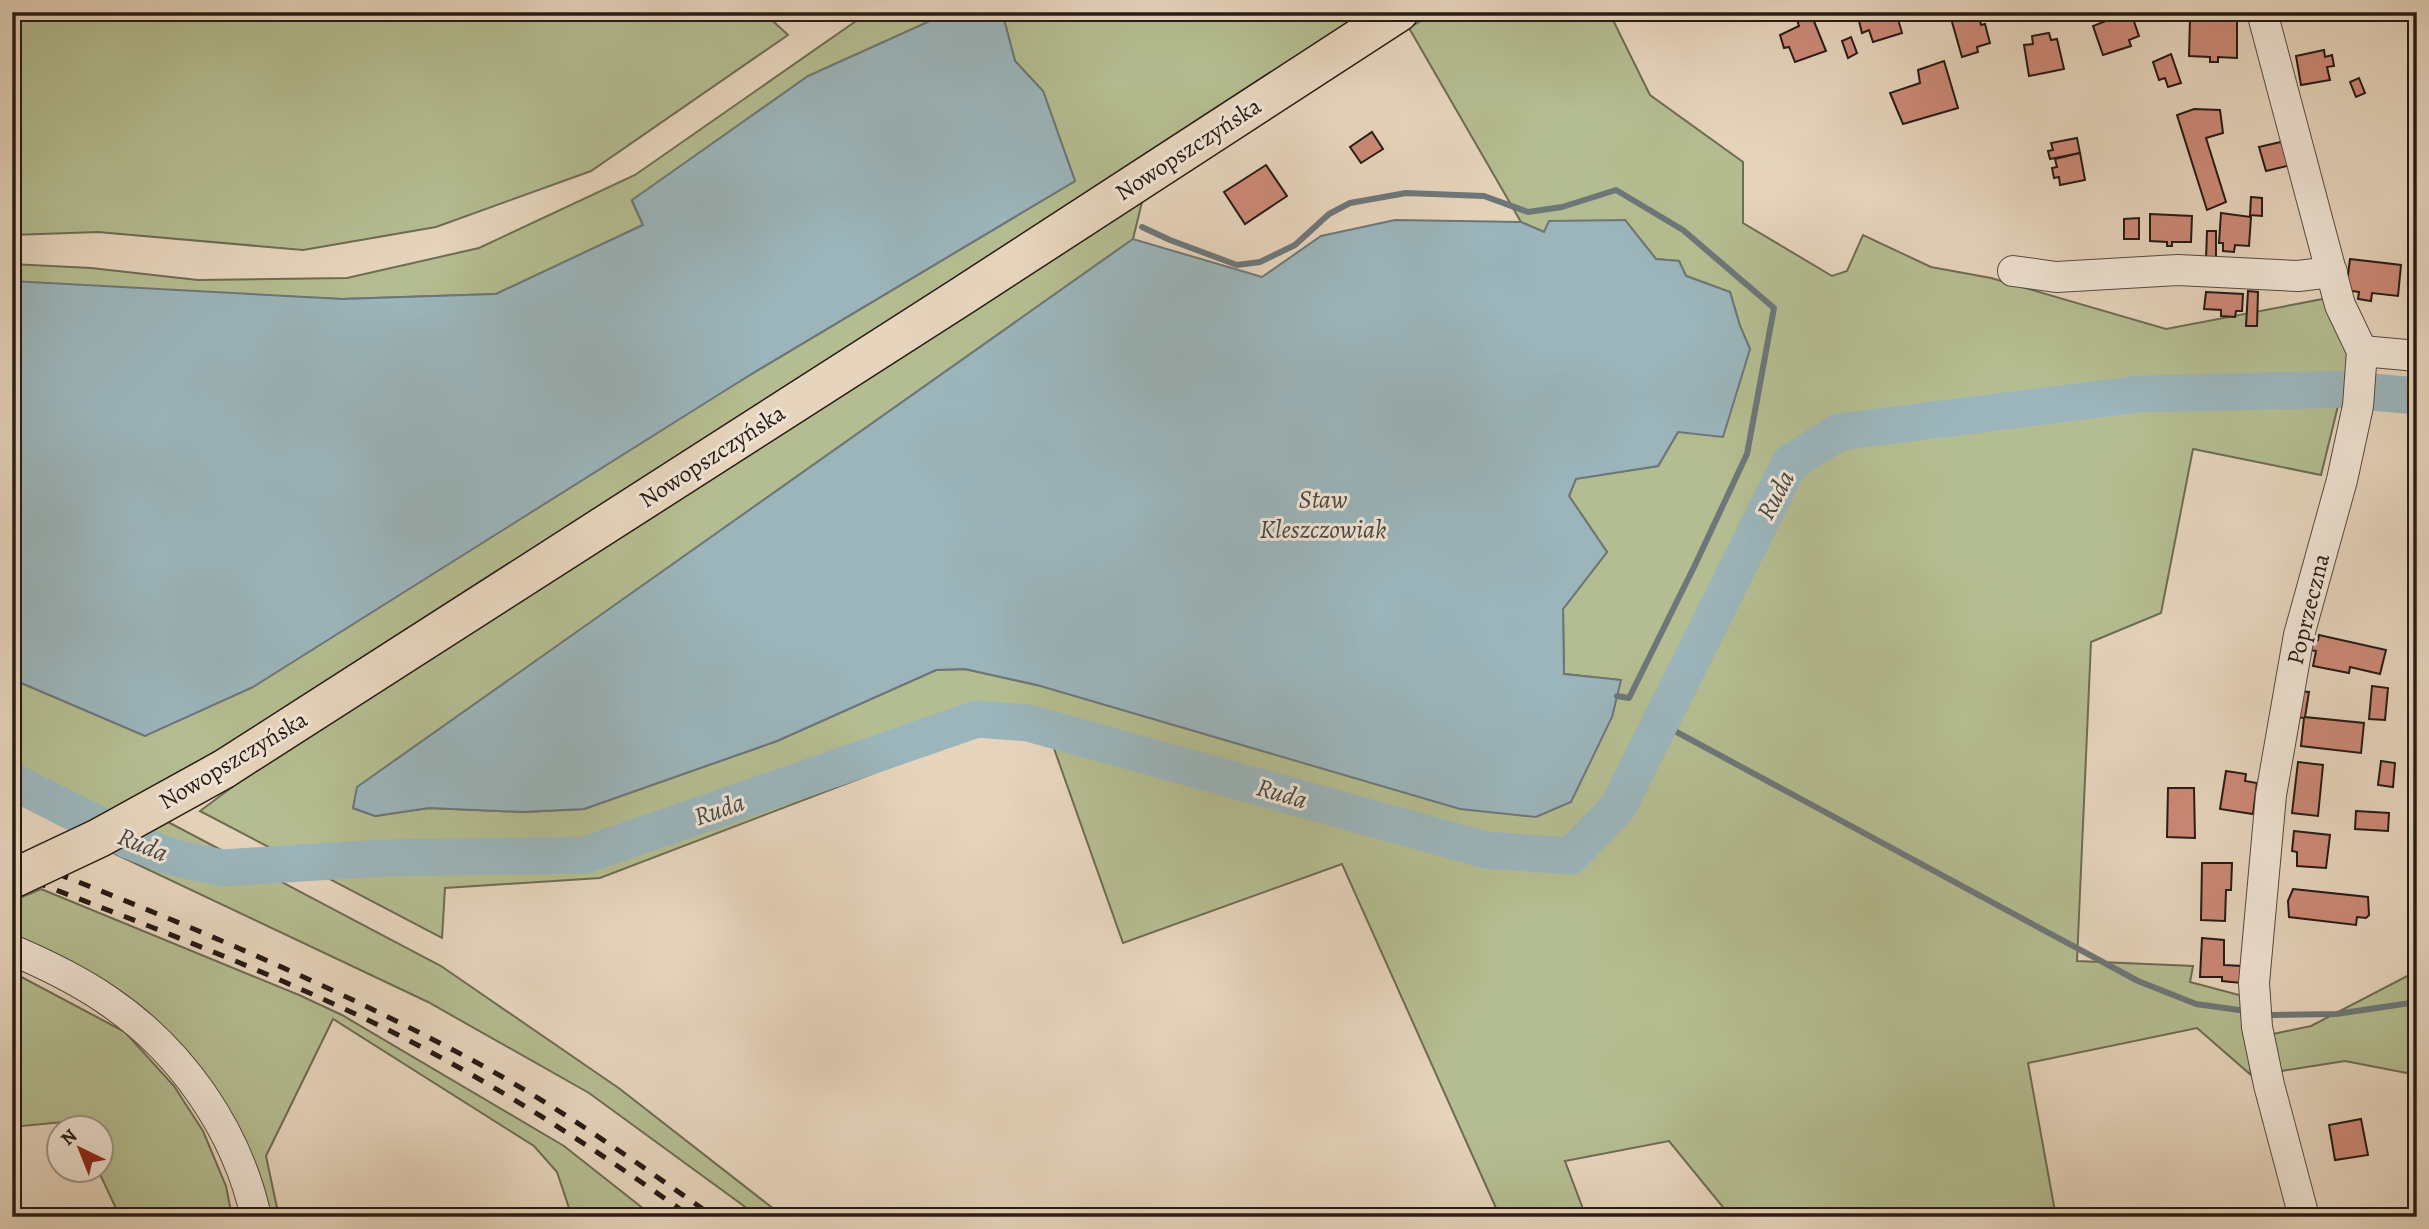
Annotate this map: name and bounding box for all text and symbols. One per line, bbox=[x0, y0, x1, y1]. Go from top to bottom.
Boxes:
street label: Nowopszczyńska bbox=[1109, 89, 1268, 208]
street label: Nowopszczyńska bbox=[633, 396, 792, 515]
water label: Ruda bbox=[1748, 464, 1803, 526]
water label: Staw Kleszczowiak bbox=[1259, 482, 1387, 547]
street label: Poprzeczna bbox=[2279, 549, 2337, 668]
street label: Nowopszczyńska bbox=[153, 703, 314, 817]
water label: Ruda bbox=[1252, 770, 1311, 817]
water label: Ruda bbox=[689, 785, 749, 834]
water label: Ruda bbox=[113, 819, 173, 870]
north arrow bbox=[46, 1114, 116, 1184]
text: N bbox=[55, 1123, 83, 1152]

